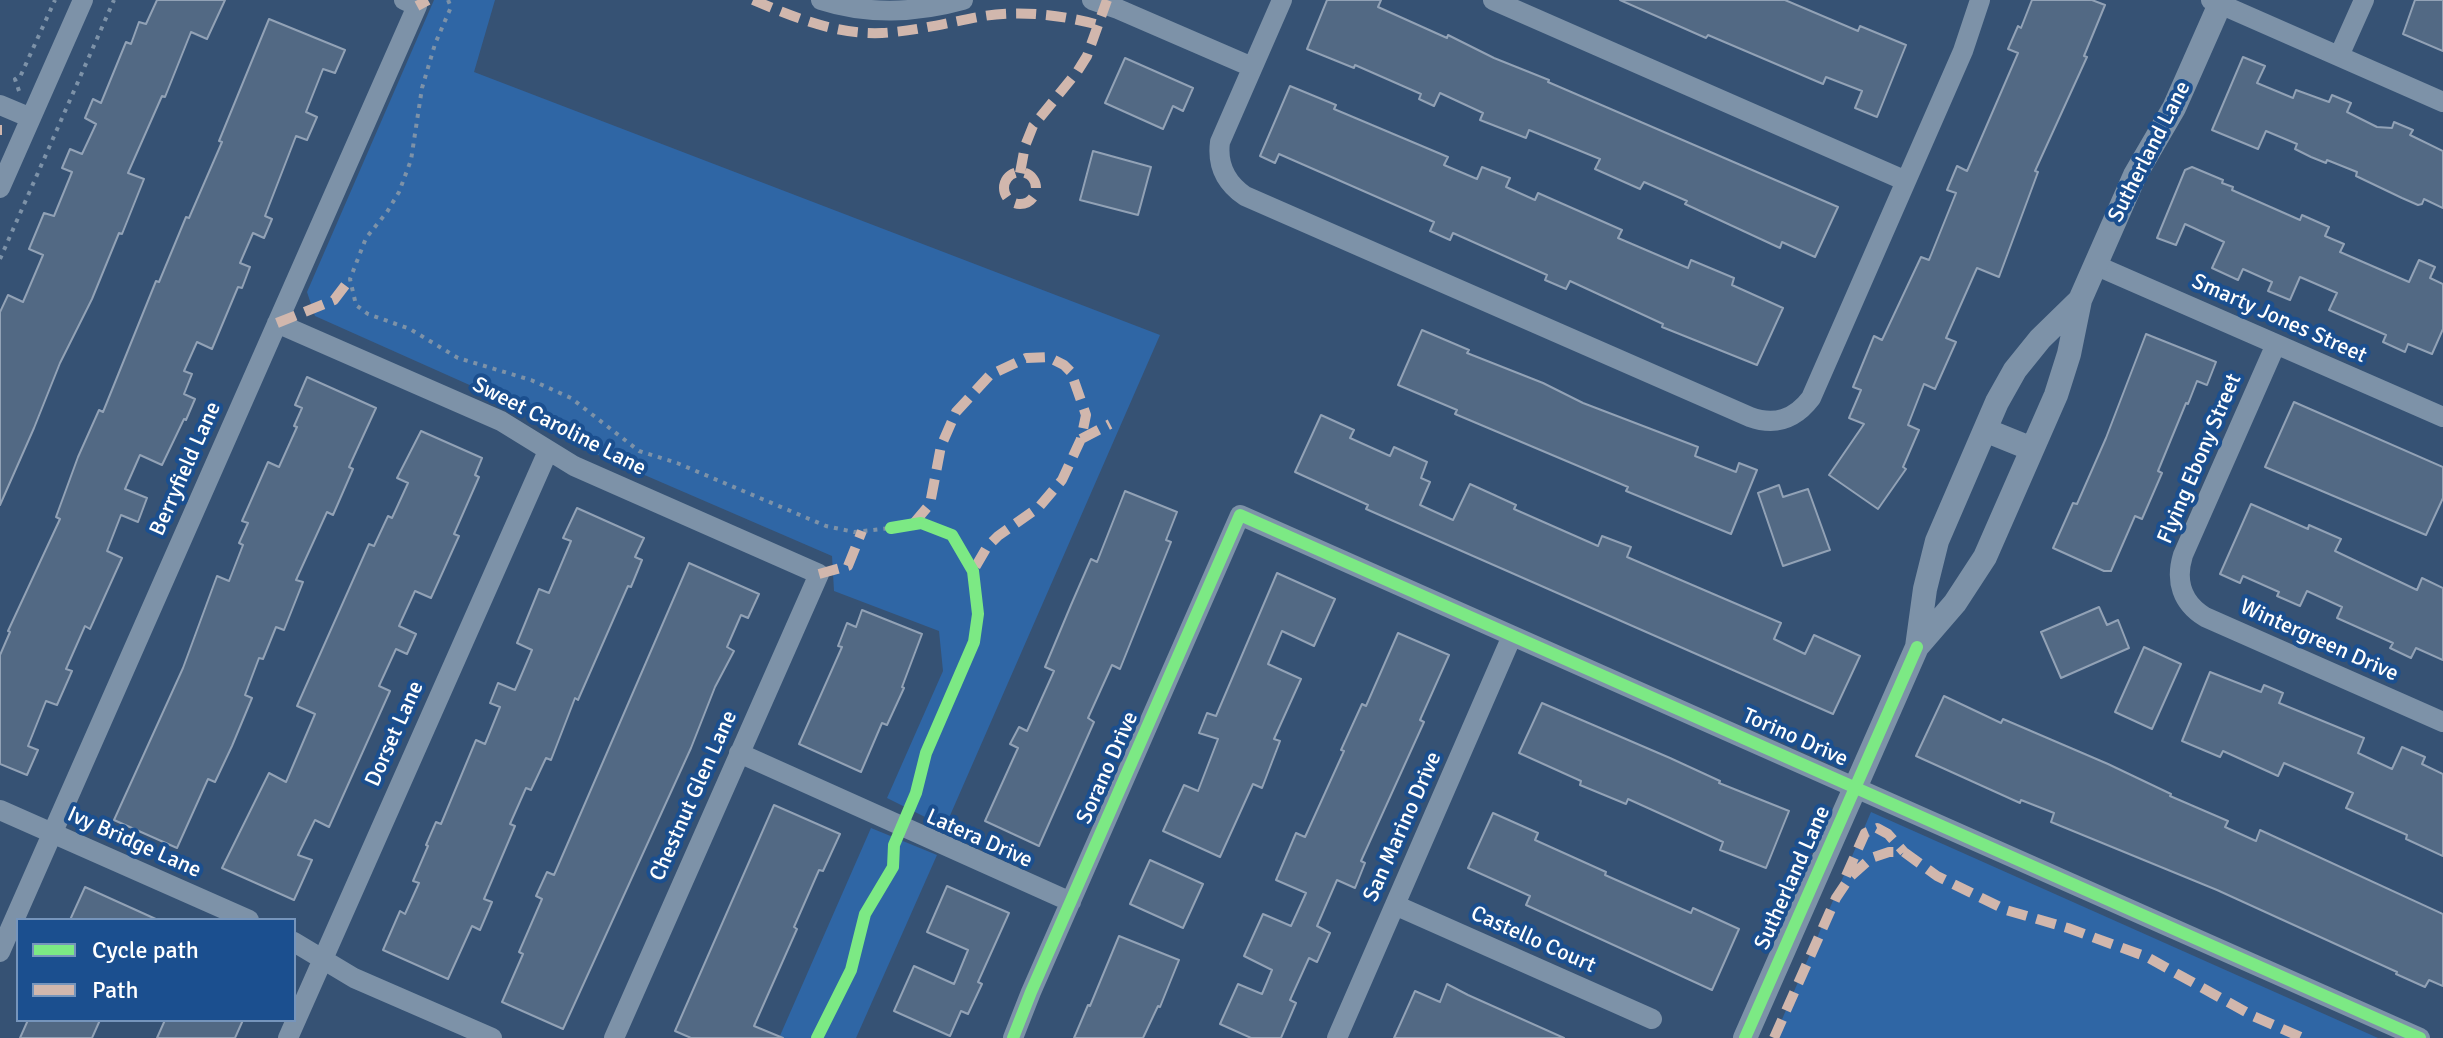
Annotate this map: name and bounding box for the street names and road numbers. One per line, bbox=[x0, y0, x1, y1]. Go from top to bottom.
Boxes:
street label: Sutherland Lane bbox=[2103, 77, 2197, 227]
street label: Smarty Jones Street bbox=[2188, 269, 2370, 369]
street label: Flying Ebony Street bbox=[2152, 370, 2248, 548]
street label: Sweet Caroline Lane bbox=[468, 372, 650, 482]
street label: Berryfield Lane bbox=[145, 398, 227, 540]
street label: Wintergreen Drive bbox=[2236, 594, 2402, 688]
street label: Dorset Lane bbox=[360, 677, 430, 791]
street label: Torino Drive bbox=[1738, 703, 1852, 773]
street label: Chestnut Glen Lane bbox=[645, 707, 743, 885]
street label: Sorano Drive bbox=[1071, 708, 1145, 828]
street label: San Marino Drive bbox=[1358, 748, 1448, 906]
street label: Ivy Bridge Lane bbox=[63, 802, 205, 884]
street label: Sutherland Lane bbox=[1749, 802, 1837, 954]
street label: Latera Drive bbox=[922, 804, 1036, 874]
street label: Castello Court bbox=[1466, 901, 1600, 979]

